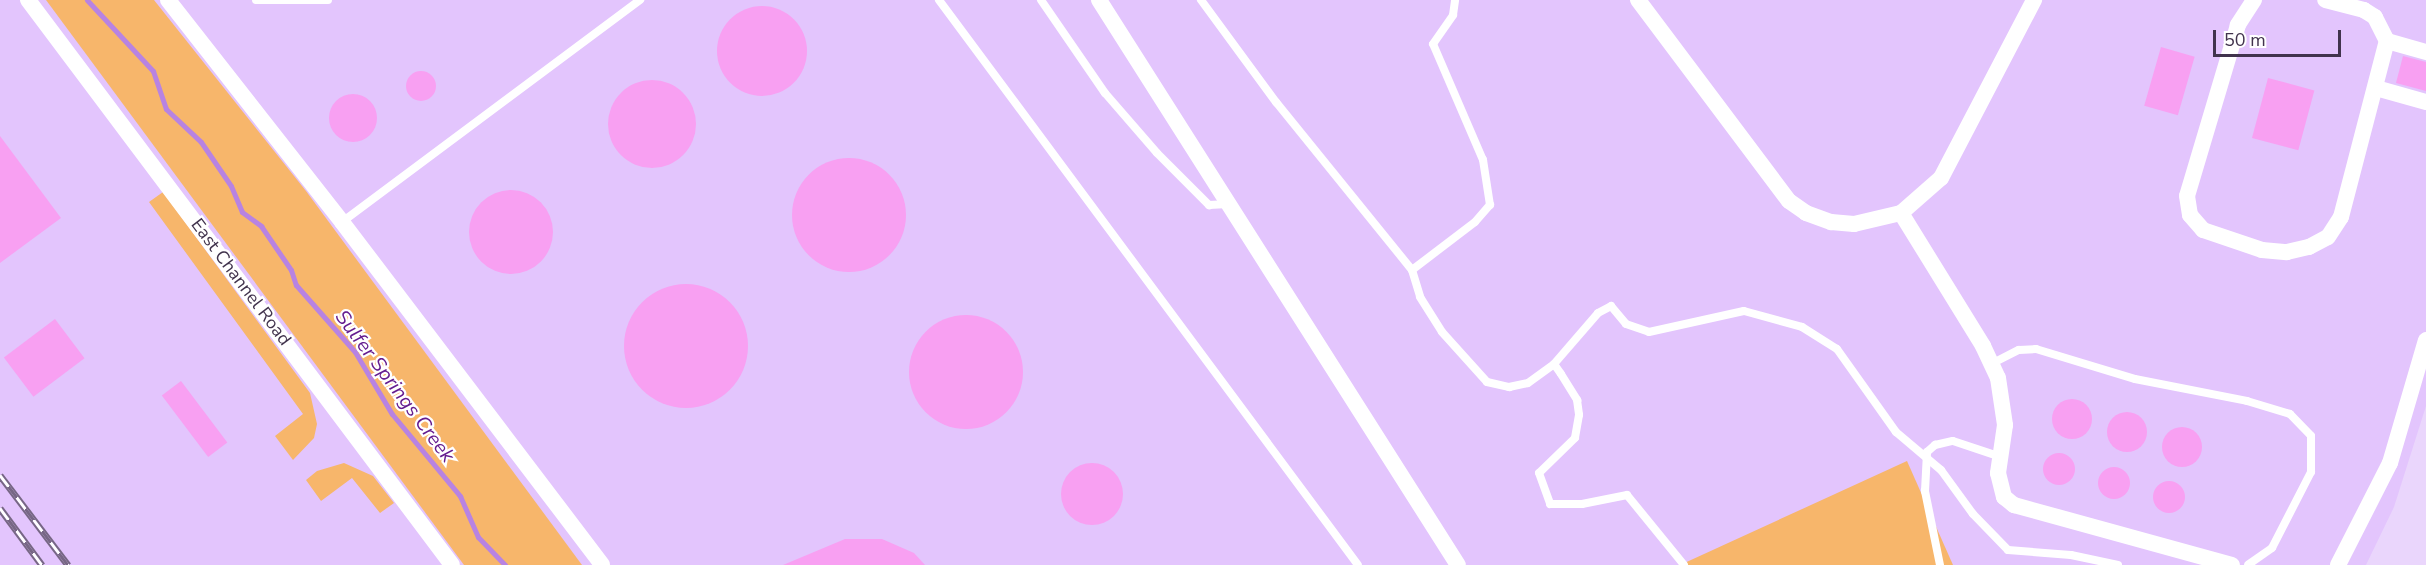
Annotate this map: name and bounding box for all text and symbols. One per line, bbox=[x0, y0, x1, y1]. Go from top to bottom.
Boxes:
scale bar bbox=[2216, 18, 2344, 56]
text: 50 m bbox=[2224, 28, 2266, 52]
street label: East Channel Road bbox=[186, 214, 296, 350]
water label: Sulfer Springs Creek bbox=[330, 305, 460, 467]

